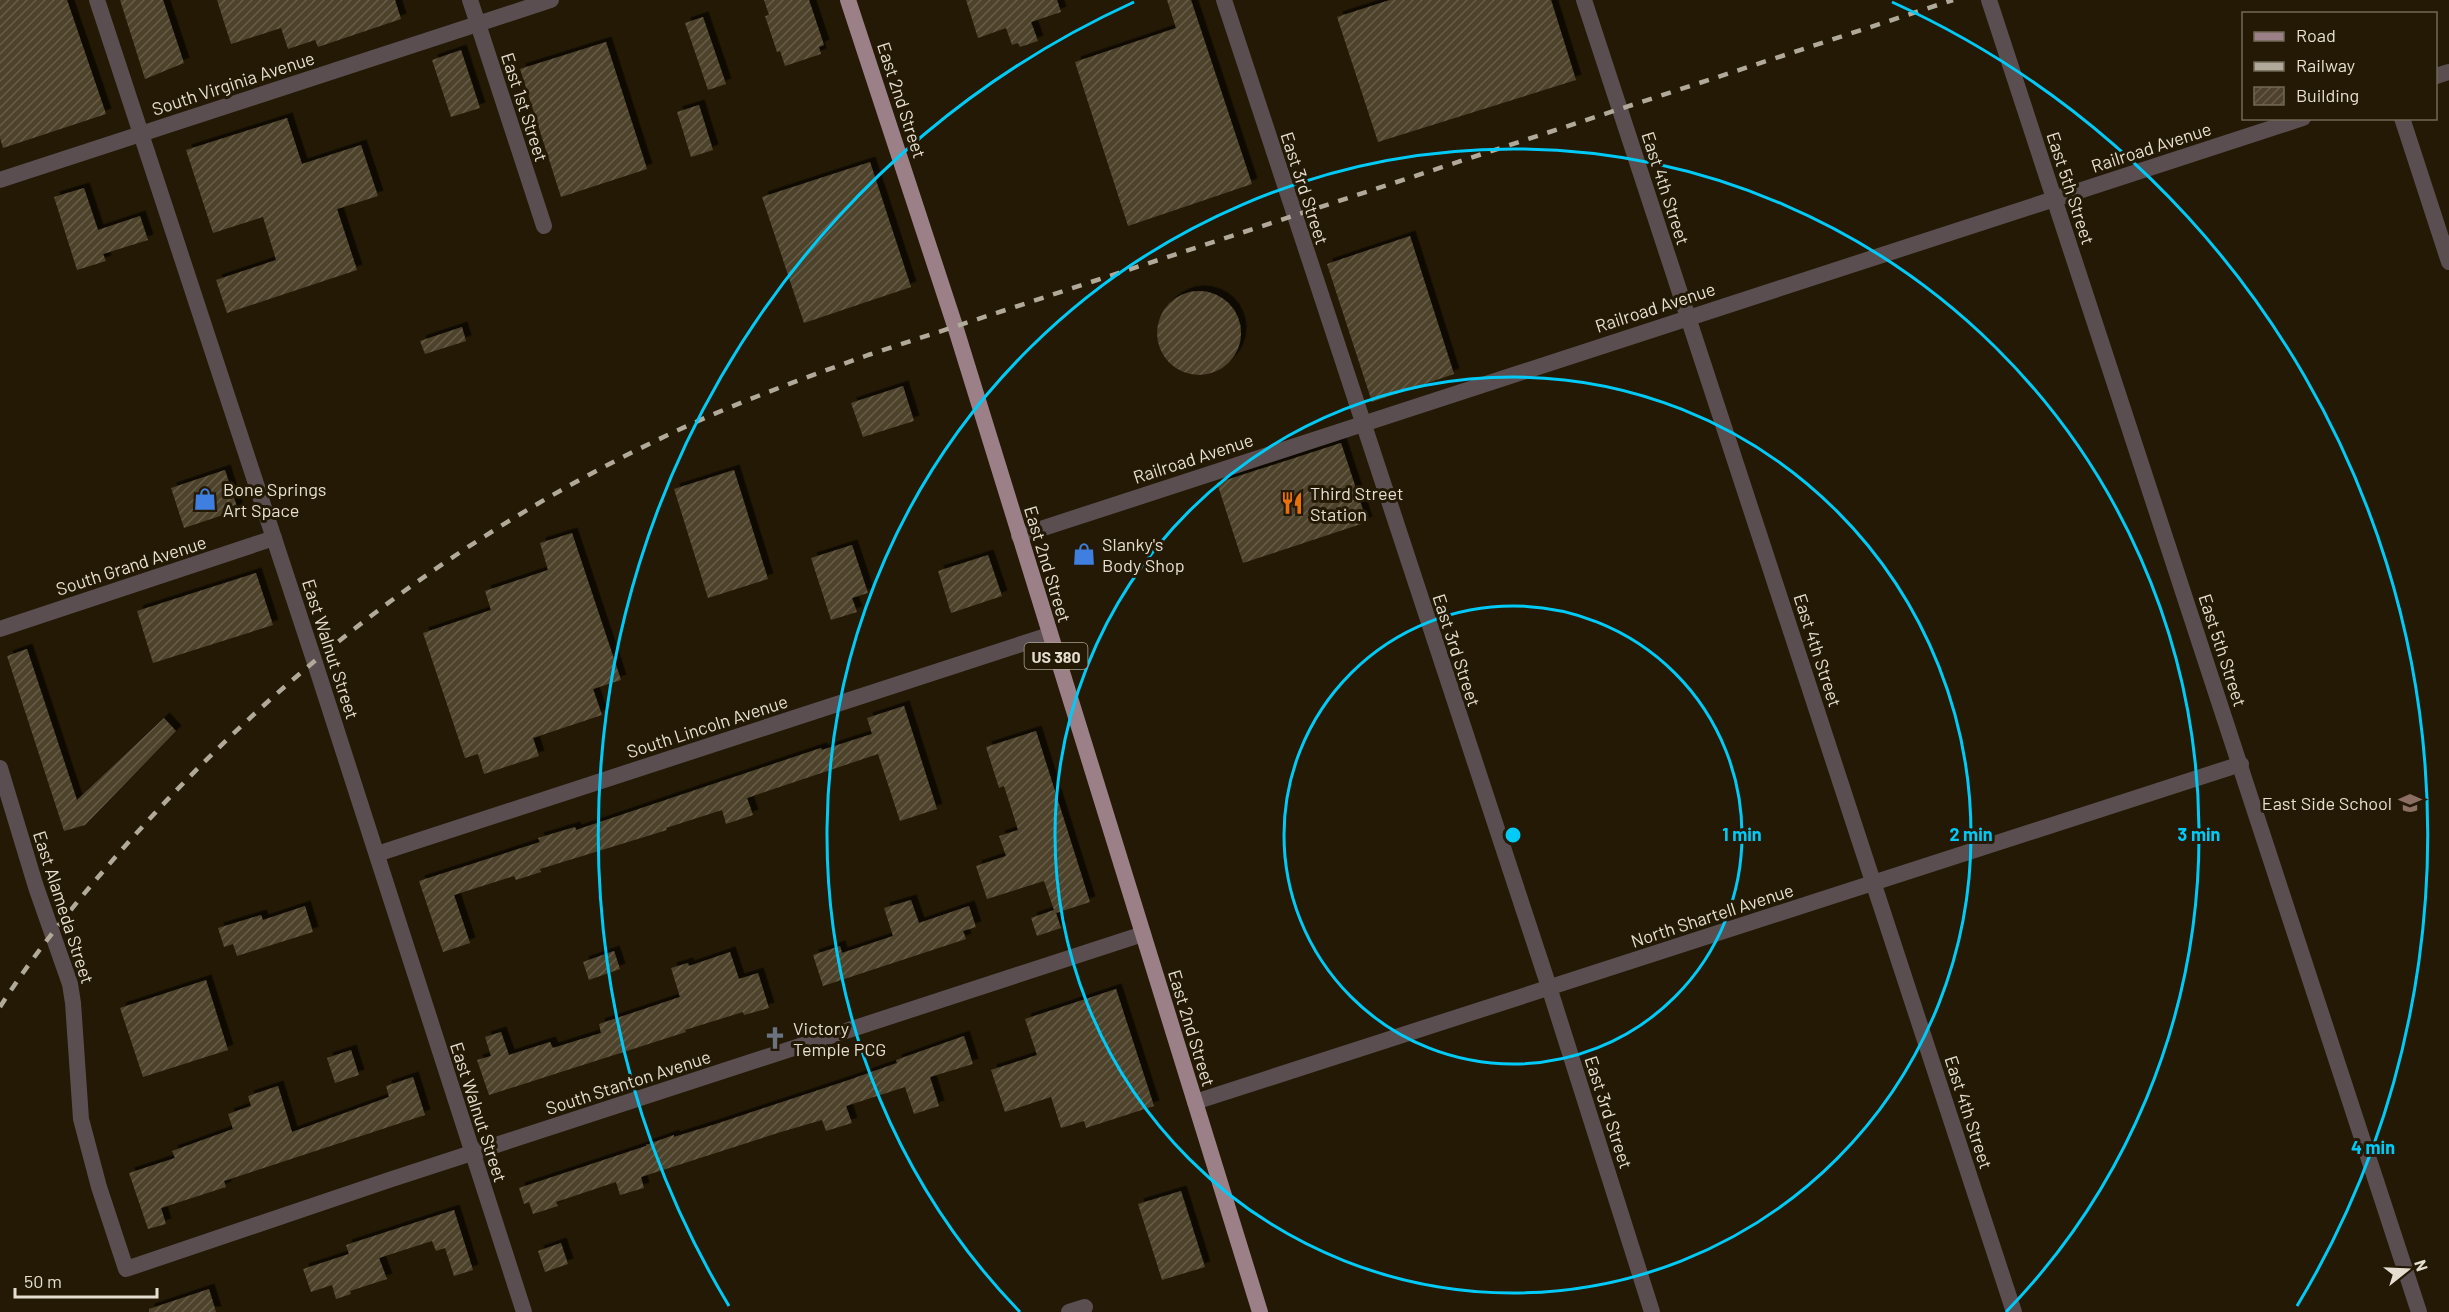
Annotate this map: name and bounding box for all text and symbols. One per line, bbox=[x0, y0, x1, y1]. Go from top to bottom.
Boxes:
legend bbox=[2242, 12, 2437, 120]
text: Road bbox=[2296, 24, 2336, 46]
street label: East 2nd Street bbox=[873, 39, 931, 161]
street label: South Virginia Avenue bbox=[149, 46, 317, 120]
street label: East 1st Street bbox=[497, 50, 553, 164]
text: Railway bbox=[2296, 54, 2355, 76]
text: Building bbox=[2296, 84, 2359, 106]
street label: Railroad Avenue bbox=[2088, 117, 2214, 177]
street label: East 3rd Street bbox=[1276, 129, 1334, 247]
street label: East 4th Street bbox=[1637, 129, 1695, 247]
street label: East 5th Street bbox=[2042, 129, 2100, 247]
street label: Railroad Avenue bbox=[1592, 277, 1718, 337]
street label: Railroad Avenue bbox=[1130, 428, 1256, 488]
place label: Bone Springs Art Space bbox=[223, 478, 326, 521]
place label: Third Street Station bbox=[1310, 482, 1404, 525]
shop icon: Bone Springs Art Space bbox=[192, 486, 218, 512]
restaurant icon: Third Street Station bbox=[1279, 490, 1305, 516]
street label: East 2nd Street bbox=[1020, 503, 1076, 625]
street label: South Grand Avenue bbox=[53, 530, 209, 600]
place label: Slanky's Body Shop bbox=[1102, 533, 1185, 576]
shop icon: Slanky's Body Shop bbox=[1071, 541, 1097, 567]
street label: East Walnut Street bbox=[298, 576, 364, 722]
street label: East 3rd Street bbox=[1428, 591, 1486, 709]
street label: East 4th Street bbox=[1789, 591, 1847, 709]
street label: East 5th Street bbox=[2194, 591, 2252, 709]
road number: US 380 bbox=[1024, 643, 1088, 669]
street label: South Lincoln Avenue bbox=[624, 690, 790, 762]
school or university icon: East Side School bbox=[2397, 790, 2423, 816]
place label: East Side School bbox=[2262, 792, 2392, 814]
text: 1 min bbox=[1722, 823, 1762, 845]
text: 2 min bbox=[1949, 823, 1993, 845]
text: 3 min bbox=[2178, 823, 2220, 845]
centre of rings bbox=[1503, 825, 1523, 845]
street label: East Alameda Street bbox=[29, 828, 99, 986]
street label: North Shartell Avenue bbox=[1628, 878, 1796, 952]
street label: East 2nd Street bbox=[1164, 967, 1220, 1089]
place label: Victory Temple PCG bbox=[793, 1017, 886, 1060]
church icon: Victory Temple PCG bbox=[762, 1025, 788, 1051]
street label: East Walnut Street bbox=[446, 1039, 512, 1185]
street label: South Stanton Avenue bbox=[543, 1045, 713, 1119]
street label: East 3rd Street bbox=[1580, 1053, 1638, 1171]
street label: East 4th Street bbox=[1940, 1053, 1998, 1171]
text: 4 min bbox=[2351, 1136, 2395, 1158]
north arrow bbox=[2377, 1240, 2437, 1300]
text: N bbox=[2411, 1257, 2432, 1273]
scale bar bbox=[15, 1261, 158, 1299]
text: 50 m bbox=[24, 1270, 62, 1292]

